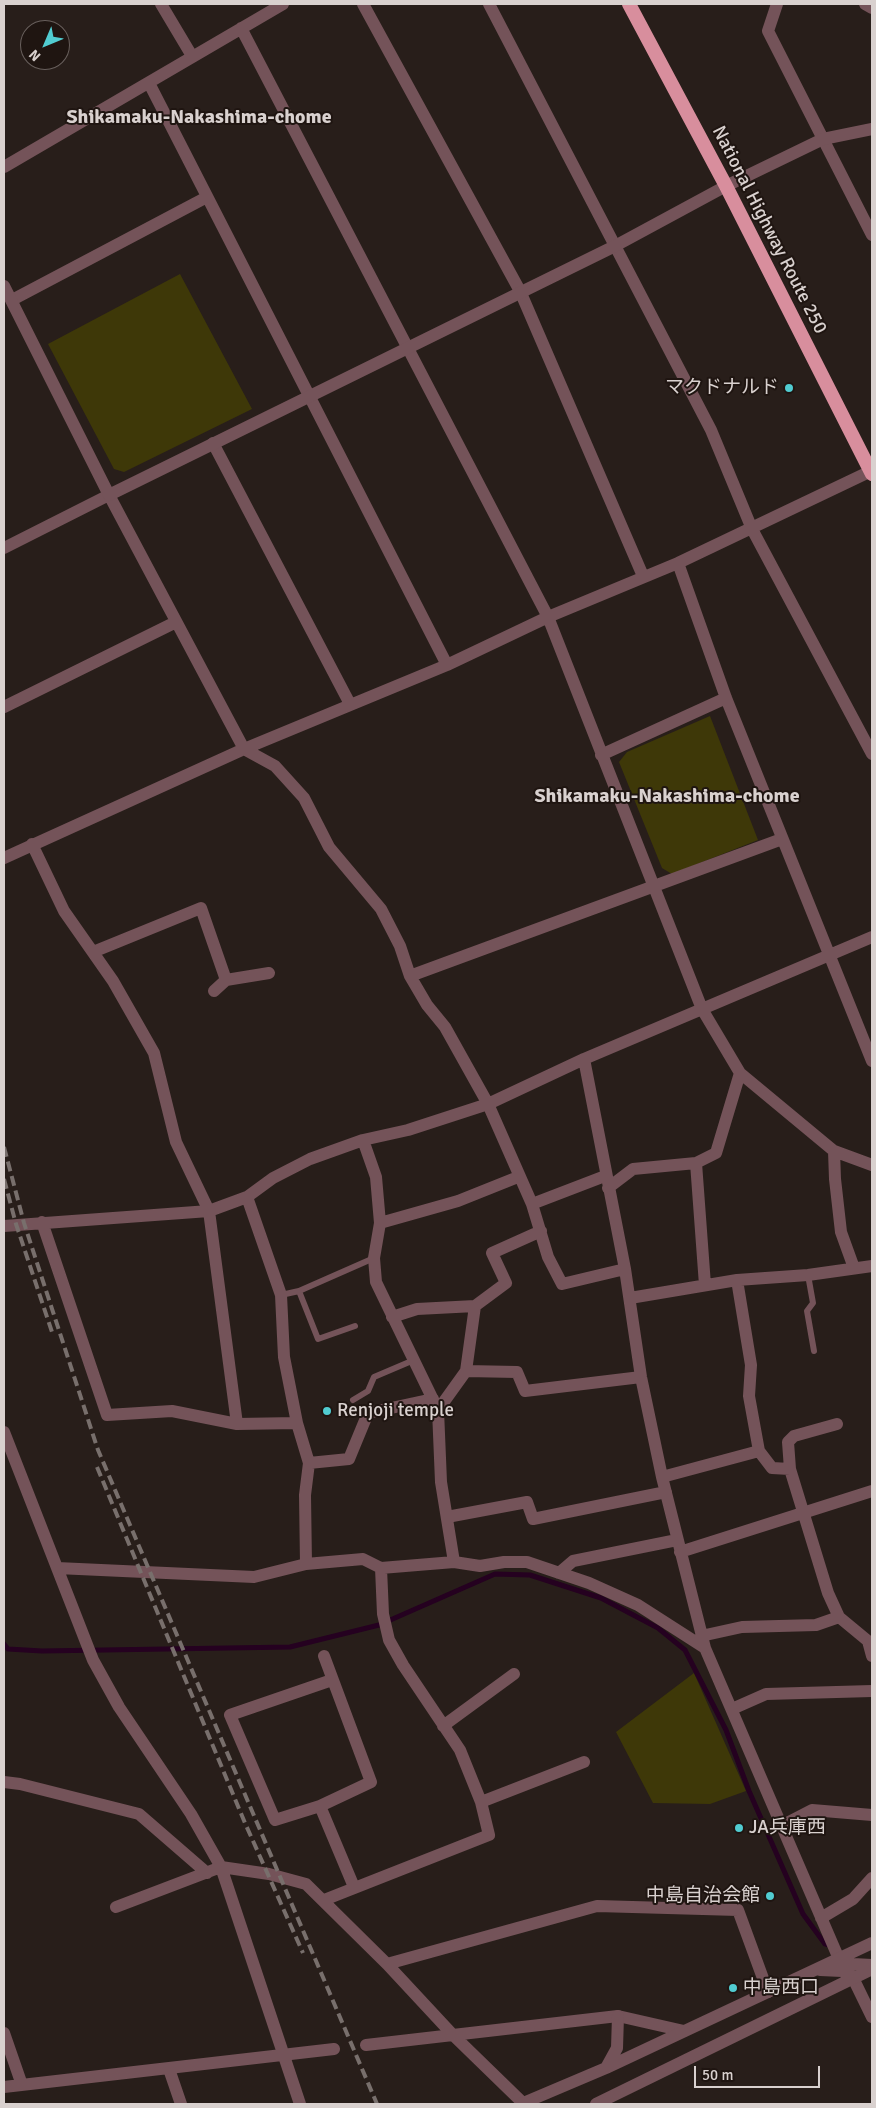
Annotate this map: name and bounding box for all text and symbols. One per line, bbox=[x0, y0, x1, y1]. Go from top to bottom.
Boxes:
north arrow bbox=[20, 20, 70, 70]
text: N bbox=[25, 46, 44, 65]
district label: Shikamaku-Nakashima-chome bbox=[66, 106, 332, 130]
street label: National Highway Route 250 bbox=[707, 122, 831, 338]
place label: マクドナルド bbox=[665, 377, 779, 399]
marker: マクドナルド bbox=[783, 382, 795, 394]
district label: Shikamaku-Nakashima-chome bbox=[534, 785, 800, 809]
place label: Renjoji temple bbox=[337, 1400, 454, 1422]
marker: Renjoji temple bbox=[321, 1405, 333, 1417]
place label: JA兵庫西 bbox=[749, 1817, 826, 1839]
marker: JA兵庫西 bbox=[733, 1822, 745, 1834]
place label: 中島自治会館 bbox=[646, 1885, 760, 1907]
marker: 中島自治会館 bbox=[764, 1890, 776, 1902]
place label: 中島西口 bbox=[743, 1977, 819, 1999]
marker: 中島西口 bbox=[727, 1982, 739, 1994]
scale bar bbox=[696, 2056, 822, 2088]
text: 50 m bbox=[702, 2066, 733, 2084]

